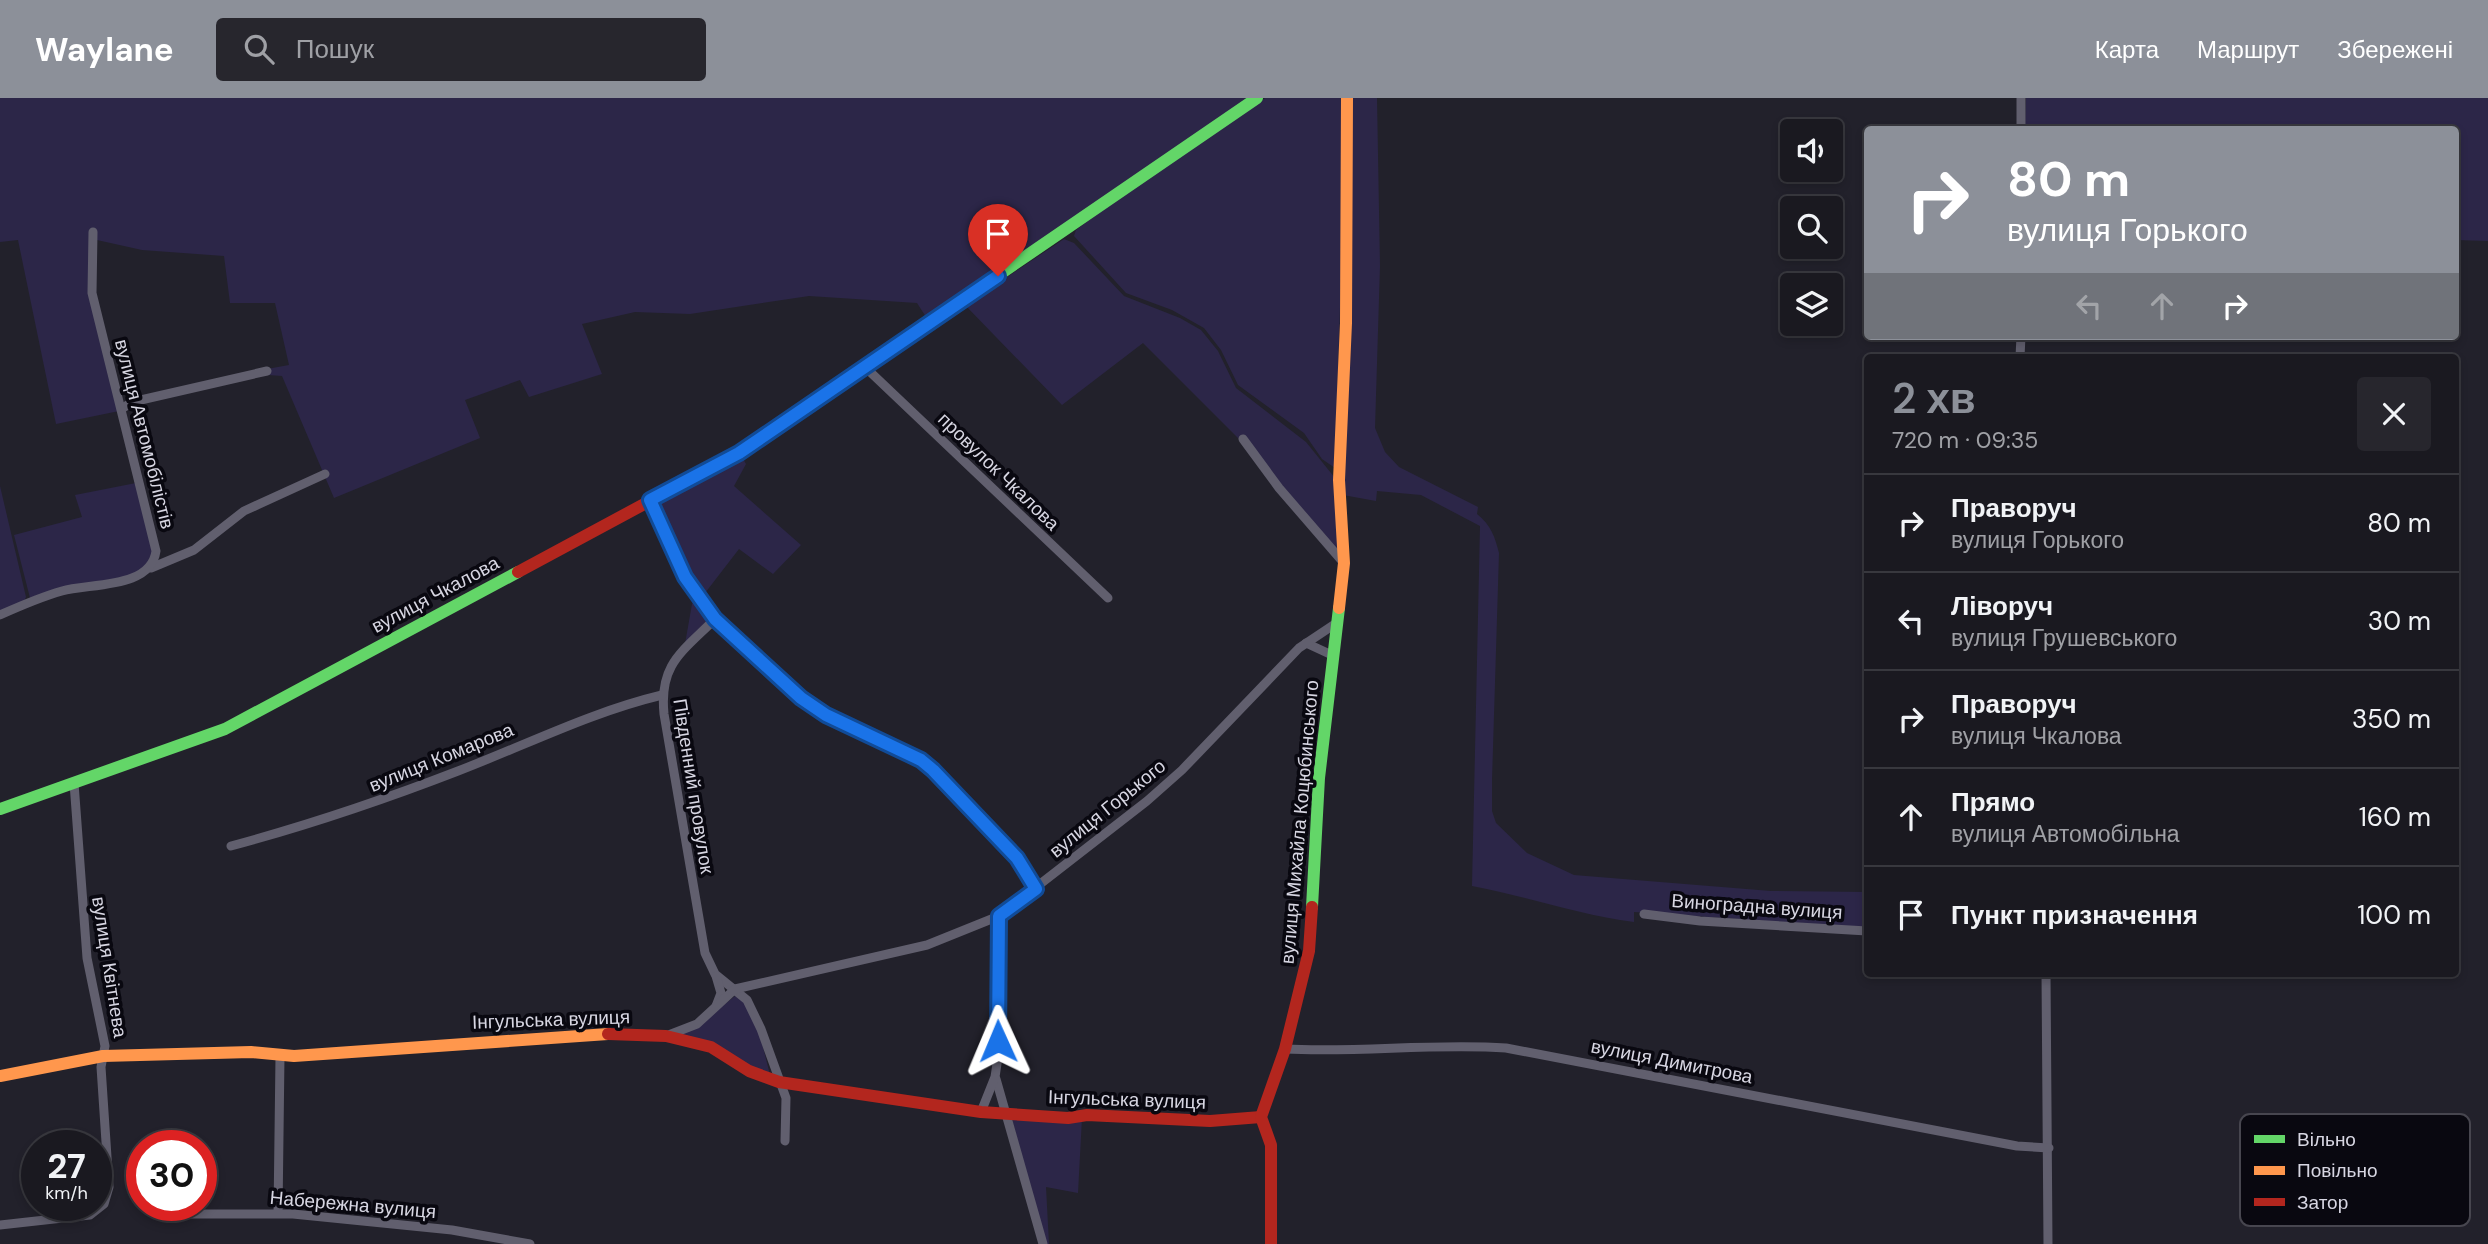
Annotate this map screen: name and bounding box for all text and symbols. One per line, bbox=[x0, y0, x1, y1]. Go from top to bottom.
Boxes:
search box bbox=[216, 18, 706, 81]
text: Waylane bbox=[35, 28, 174, 71]
icon: search bbox=[240, 30, 278, 68]
text: Пошук bbox=[296, 32, 374, 66]
text: Карта bbox=[2095, 34, 2159, 65]
text: Маршрут bbox=[2197, 34, 2299, 65]
text: Збережені bbox=[2337, 34, 2453, 65]
map controls bbox=[1780, 119, 1843, 336]
button: sound bbox=[1780, 119, 1843, 182]
text: 80 m bbox=[2007, 147, 2130, 211]
icon: right bbox=[1892, 154, 1983, 245]
button: search bbox=[1780, 196, 1843, 259]
pin bbox=[968, 204, 1028, 276]
text: вулиця Горького bbox=[2007, 209, 2248, 251]
icon: arrive bbox=[979, 215, 1017, 253]
button: layers bbox=[1780, 273, 1843, 336]
icon: left bbox=[2070, 287, 2108, 325]
icon: ahead bbox=[2143, 287, 2181, 325]
icon: right bbox=[2216, 287, 2254, 325]
street label: вулиця Автомобілістів bbox=[109, 337, 180, 532]
text: 2 хв bbox=[1892, 371, 1976, 426]
button: close bbox=[2357, 377, 2431, 451]
street label: провулок Чкалова bbox=[933, 407, 1065, 536]
text: 720 m · 09:35 bbox=[1892, 425, 2038, 455]
text: Праворуч bbox=[1951, 491, 2077, 525]
icon: right bbox=[1892, 504, 1930, 542]
text: 80 m bbox=[2367, 506, 2431, 540]
text: вулиця Горького bbox=[1951, 525, 2124, 555]
street label: вулиця Чкалова bbox=[367, 550, 504, 639]
text: Ліворуч bbox=[1951, 589, 2053, 623]
icon: left bbox=[1892, 602, 1930, 640]
text: 30 m bbox=[2368, 604, 2431, 638]
text: вулиця Грушевського bbox=[1951, 623, 2177, 653]
street label: вулиця Михайла Коцюбинського bbox=[1275, 679, 1324, 965]
text: Праворуч bbox=[1951, 687, 2077, 721]
street label: Південний провулок bbox=[667, 697, 720, 876]
icon: right bbox=[1892, 700, 1930, 738]
text: 350 m bbox=[2352, 702, 2431, 736]
street label: вулиця Комарова bbox=[365, 717, 517, 798]
text: вулиця Чкалова bbox=[1951, 721, 2122, 751]
street label: вулиця Горького bbox=[1044, 754, 1171, 863]
text: Прямо bbox=[1951, 785, 2035, 819]
icon: ahead bbox=[1892, 798, 1930, 836]
text: 160 m bbox=[2359, 800, 2431, 834]
text: вулиця Автомобільна bbox=[1951, 819, 2180, 849]
street label: Виноградна вулиця bbox=[1671, 888, 1843, 925]
street label: вулиця Квітнева bbox=[86, 895, 133, 1040]
icon: arrive bbox=[1892, 896, 1930, 934]
text: Пункт призначення bbox=[1951, 898, 2198, 932]
text: 100 m bbox=[2357, 898, 2431, 932]
street label: Інгульська вулиця bbox=[472, 1004, 630, 1035]
position arrow bbox=[961, 1004, 1035, 1078]
street label: вулиця Димитрова bbox=[1589, 1034, 1755, 1090]
street label: Інгульська вулиця bbox=[1048, 1084, 1206, 1115]
legend bbox=[2240, 1114, 2470, 1226]
text: Вільно bbox=[2297, 1127, 2356, 1152]
speed limit sign: 30 bbox=[126, 1130, 217, 1221]
text: 27 bbox=[47, 1143, 86, 1189]
text: Повільно bbox=[2297, 1158, 2378, 1183]
text: km/h bbox=[45, 1181, 88, 1205]
street label: Набережна вулиця bbox=[269, 1185, 437, 1224]
text: Затор bbox=[2297, 1190, 2348, 1215]

